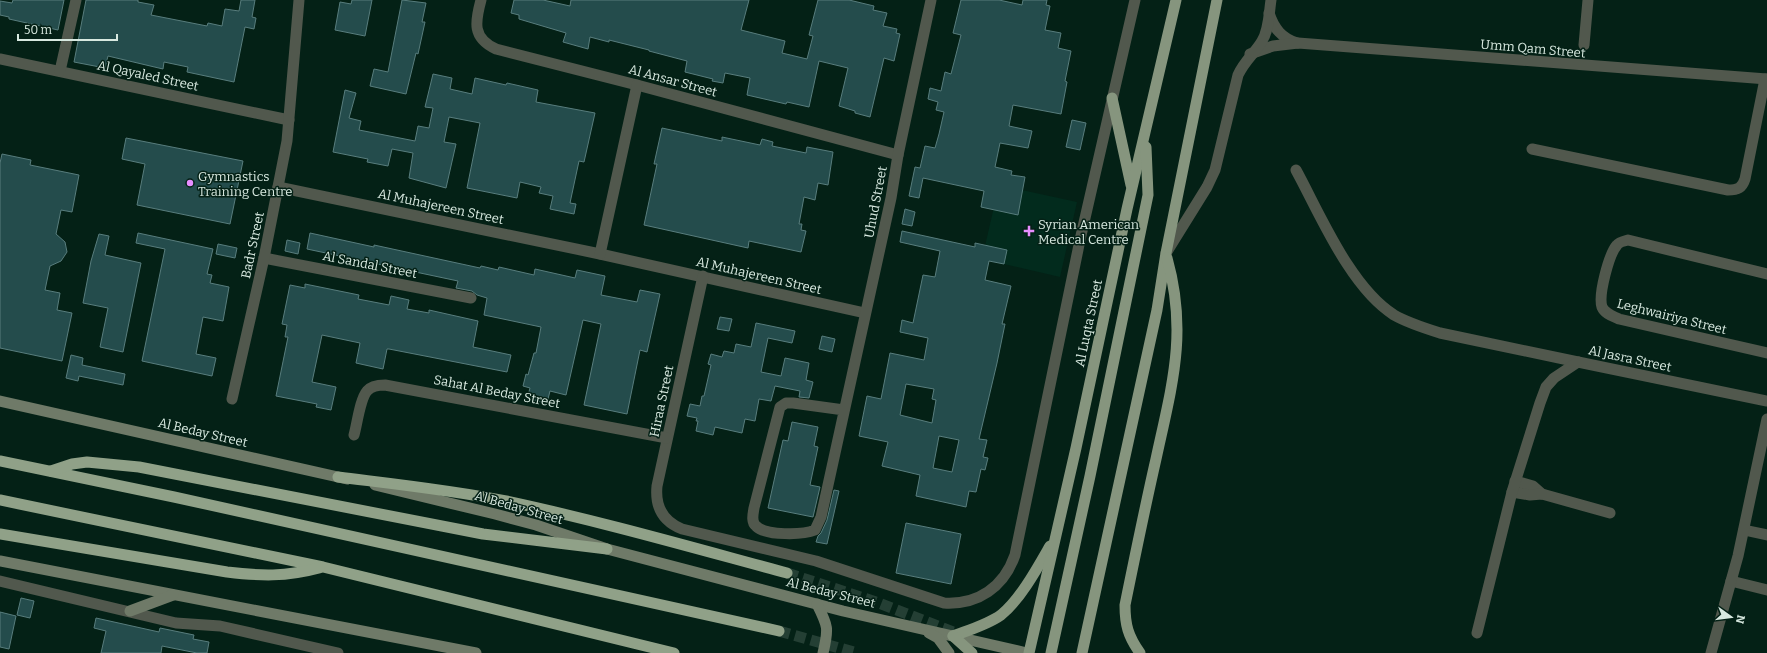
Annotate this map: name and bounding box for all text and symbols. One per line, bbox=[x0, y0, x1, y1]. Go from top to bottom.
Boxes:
scale bar bbox=[18, 16, 117, 42]
text: 50 m bbox=[24, 23, 53, 37]
street label: Umm Qam Street bbox=[1480, 36, 1586, 61]
street label: Al Qayaled Street bbox=[96, 57, 200, 94]
street label: Al Ansar Street bbox=[627, 61, 719, 100]
street label: Uhud Street bbox=[861, 165, 890, 239]
place label: Gymnastics Training Centre bbox=[198, 169, 292, 199]
marker: Gymnastics Training Centre bbox=[185, 178, 195, 188]
street label: Al Muhajereen Street bbox=[377, 186, 505, 227]
street label: Badr Street bbox=[238, 210, 267, 280]
place label: Syrian American Medical Centre bbox=[1038, 217, 1140, 247]
marker: Syrian American Medical Centre bbox=[1023, 225, 1035, 237]
street label: Al Sandal Street bbox=[321, 248, 419, 281]
street label: Al Muhajereen Street bbox=[695, 254, 823, 297]
street label: Al Luqta Street bbox=[1072, 278, 1105, 368]
street label: Leghwairiya Street bbox=[1616, 296, 1729, 337]
street label: Al Jasra Street bbox=[1587, 342, 1673, 375]
street label: Hiraa Street bbox=[647, 364, 676, 438]
street label: Sahat Al Beday Street bbox=[433, 372, 562, 411]
street label: Al Beday Street bbox=[157, 415, 249, 450]
street label: Al Beday Street bbox=[473, 488, 565, 527]
street label: Al Beday Street bbox=[785, 574, 877, 611]
north arrow bbox=[1711, 597, 1751, 637]
text: N bbox=[1733, 614, 1748, 625]

